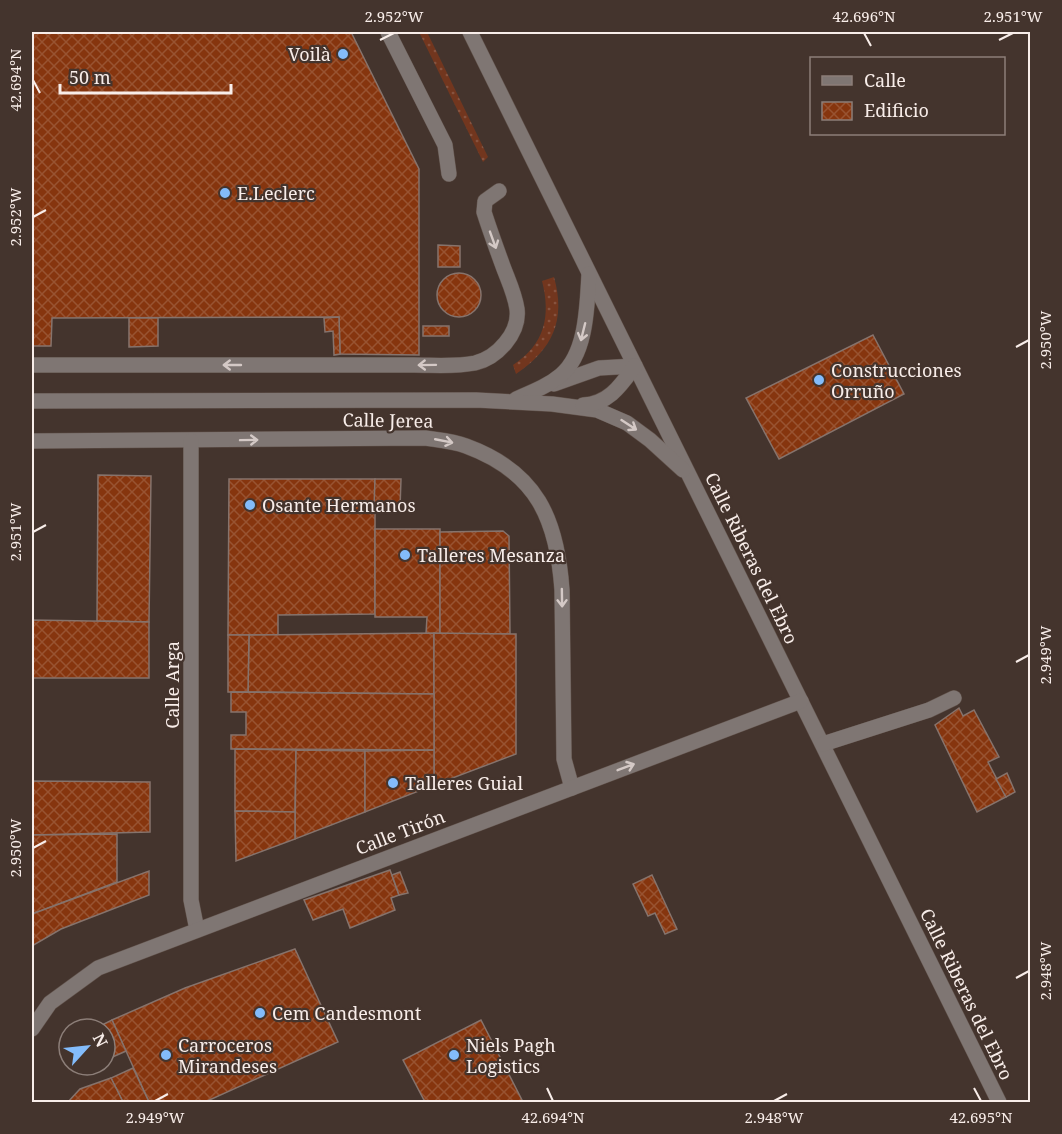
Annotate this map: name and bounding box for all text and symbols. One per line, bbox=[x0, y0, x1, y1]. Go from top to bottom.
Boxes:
text: 2.952°W bbox=[365, 6, 424, 26]
text: 42.696°N bbox=[832, 6, 896, 26]
text: 2.951°W bbox=[984, 6, 1043, 26]
place label: Voilà bbox=[288, 42, 331, 66]
marker: Voilà bbox=[336, 47, 350, 61]
text: 42.694°N bbox=[5, 48, 25, 112]
scale bar bbox=[60, 57, 231, 95]
legend bbox=[810, 57, 1005, 135]
text: 50 m bbox=[69, 65, 111, 89]
text: Calle bbox=[864, 68, 906, 92]
text: Edificio bbox=[864, 98, 929, 122]
place label: E.Leclerc bbox=[237, 181, 315, 205]
marker: E.Leclerc bbox=[218, 186, 232, 200]
text: 2.952°W bbox=[5, 187, 25, 247]
one-way arrow bbox=[489, 230, 500, 249]
text: 2.950°W bbox=[1035, 310, 1055, 370]
one-way arrow bbox=[576, 322, 588, 341]
place label: Construcciones Orruño bbox=[831, 358, 962, 403]
one-way arrow bbox=[222, 359, 242, 371]
one-way arrow bbox=[417, 359, 437, 371]
marker: Construcciones Orruño bbox=[812, 373, 826, 387]
street label: Calle Jerea bbox=[342, 407, 434, 433]
one-way arrow bbox=[621, 419, 638, 432]
one-way arrow bbox=[239, 434, 259, 446]
one-way arrow bbox=[434, 436, 453, 447]
street label: Calle Riberas del Ebro bbox=[700, 468, 804, 648]
place label: Osante Hermanos bbox=[262, 493, 416, 517]
marker: Osante Hermanos bbox=[243, 498, 257, 512]
text: 2.951°W bbox=[5, 502, 25, 562]
place label: Talleres Mesanza bbox=[417, 543, 565, 567]
marker: Talleres Mesanza bbox=[398, 548, 412, 562]
one-way arrow bbox=[556, 587, 568, 607]
text: 2.949°W bbox=[1035, 625, 1055, 685]
street label: Calle Arga bbox=[160, 641, 184, 729]
one-way arrow bbox=[616, 761, 635, 772]
place label: Talleres Guial bbox=[405, 771, 523, 795]
marker: Talleres Guial bbox=[386, 776, 400, 790]
street label: Calle Tirón bbox=[352, 804, 449, 860]
text: 2.950°W bbox=[5, 818, 25, 878]
street label: Calle Riberas del Ebro bbox=[915, 904, 1019, 1084]
text: 2.948°W bbox=[1035, 941, 1055, 1001]
place label: Cem Candesmont bbox=[272, 1001, 421, 1025]
marker: Cem Candesmont bbox=[253, 1006, 267, 1020]
north arrow bbox=[57, 1017, 117, 1077]
text: N bbox=[88, 1030, 113, 1051]
place label: Carroceros Mirandeses bbox=[178, 1033, 277, 1078]
place label: Niels Pagh Logistics bbox=[466, 1033, 556, 1078]
marker: Carroceros Mirandeses bbox=[159, 1048, 173, 1062]
marker: Niels Pagh Logistics bbox=[447, 1048, 461, 1062]
text: 2.949°W bbox=[126, 1107, 185, 1127]
text: 42.694°N bbox=[521, 1107, 585, 1127]
text: 2.948°W bbox=[745, 1107, 804, 1127]
text: 42.695°N bbox=[949, 1107, 1013, 1127]

